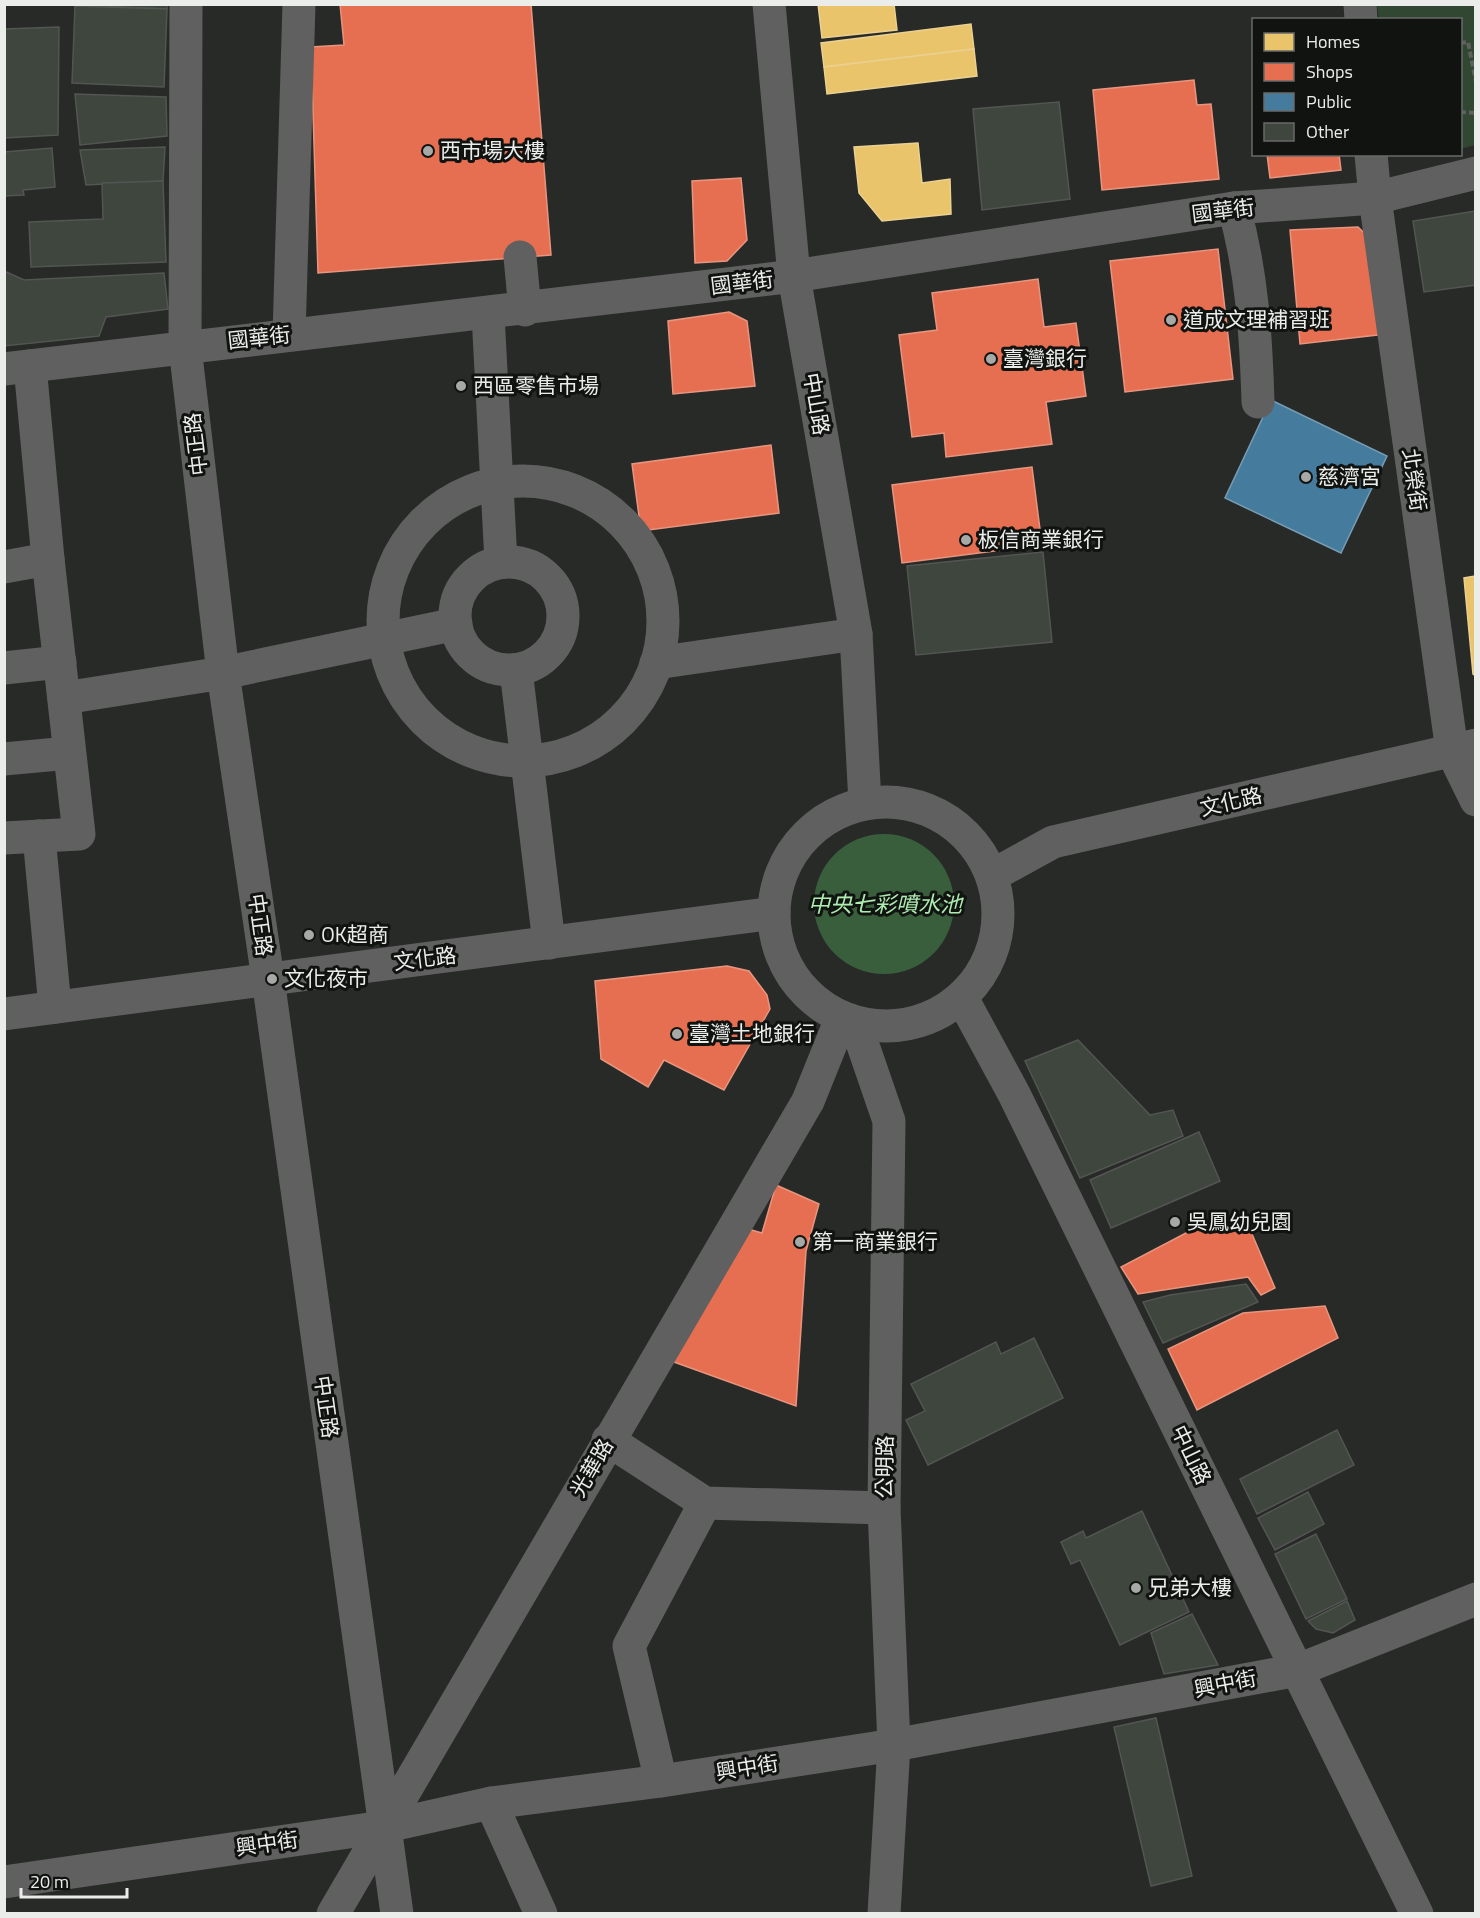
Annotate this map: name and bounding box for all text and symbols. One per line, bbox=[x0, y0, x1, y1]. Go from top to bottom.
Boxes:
legend bbox=[1252, 18, 1462, 156]
text: Homes bbox=[1306, 28, 1360, 55]
text: Shops bbox=[1306, 58, 1353, 85]
text: Public bbox=[1306, 88, 1352, 115]
text: Other bbox=[1306, 118, 1349, 145]
place label: 西市場大樓 bbox=[440, 134, 545, 166]
marker: 西市場大樓 bbox=[421, 144, 435, 158]
street label: 國華街 bbox=[1190, 190, 1256, 230]
street label: 國華街 bbox=[709, 262, 775, 302]
place label: 道成文理補習班 bbox=[1183, 303, 1330, 335]
marker: 道成文理補習班 bbox=[1164, 313, 1178, 327]
street label: 國華街 bbox=[226, 318, 292, 356]
place label: 臺灣銀行 bbox=[1003, 342, 1087, 374]
marker: 臺灣銀行 bbox=[984, 352, 998, 366]
place label: 西區零售市場 bbox=[473, 369, 599, 401]
street label: 中山路 bbox=[796, 370, 838, 438]
marker: 西區零售市場 bbox=[454, 379, 468, 393]
street label: 中正路 bbox=[175, 411, 215, 477]
street label: 北榮街 bbox=[1395, 446, 1435, 513]
place label: 慈濟宮 bbox=[1318, 460, 1381, 492]
marker: 慈濟宮 bbox=[1299, 470, 1313, 484]
place label: 板信商業銀行 bbox=[978, 523, 1104, 555]
marker: 板信商業銀行 bbox=[959, 533, 973, 547]
street label: 文化路 bbox=[1196, 778, 1265, 824]
water label: 中央七彩噴水池 bbox=[808, 887, 964, 921]
street label: 中正路 bbox=[241, 891, 281, 958]
place label: OK超商 bbox=[321, 918, 389, 950]
marker: OK超商 bbox=[302, 928, 316, 942]
street label: 文化路 bbox=[392, 938, 458, 978]
place label: 文化夜市 bbox=[284, 962, 368, 994]
marker: 文化夜市 bbox=[265, 972, 279, 986]
place label: 臺灣土地銀行 bbox=[689, 1017, 815, 1049]
marker: 臺灣土地銀行 bbox=[670, 1027, 684, 1041]
place label: 吳鳳幼兒園 bbox=[1187, 1205, 1292, 1237]
marker: 吳鳳幼兒園 bbox=[1168, 1215, 1182, 1229]
place label: 第一商業銀行 bbox=[812, 1225, 938, 1257]
marker: 第一商業銀行 bbox=[793, 1235, 807, 1249]
street label: 中正路 bbox=[307, 1373, 347, 1440]
street label: 中山路 bbox=[1164, 1419, 1220, 1490]
street label: 光華路 bbox=[562, 1432, 621, 1503]
street label: 公明路 bbox=[867, 1435, 901, 1499]
place label: 兄弟大樓 bbox=[1148, 1571, 1232, 1603]
marker: 兄弟大樓 bbox=[1129, 1581, 1143, 1595]
street label: 興中街 bbox=[1191, 1661, 1259, 1705]
street label: 興中街 bbox=[713, 1746, 780, 1788]
street label: 興中街 bbox=[233, 1823, 300, 1863]
scale bar bbox=[21, 1861, 128, 1899]
text: 20 m bbox=[30, 1868, 69, 1895]

